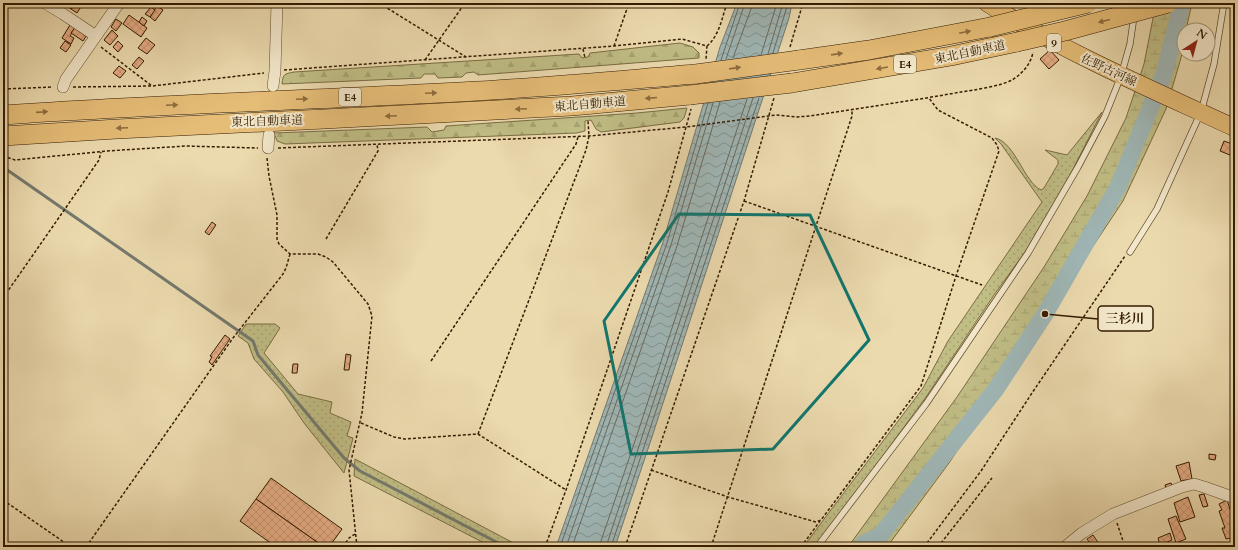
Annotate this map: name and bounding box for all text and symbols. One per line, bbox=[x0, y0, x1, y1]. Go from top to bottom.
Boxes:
one-way arrow bbox=[1098, 18, 1110, 24]
north arrow bbox=[1176, 22, 1216, 62]
text: N bbox=[1193, 25, 1210, 43]
one-way arrow bbox=[959, 28, 971, 34]
road number: 9 bbox=[1047, 34, 1061, 52]
street label: 東北自動車道 bbox=[933, 37, 1007, 67]
street label: 佐野古河線 bbox=[1078, 50, 1140, 90]
one-way arrow bbox=[831, 51, 843, 57]
road number: E4 bbox=[894, 55, 916, 73]
one-way arrow bbox=[729, 65, 741, 72]
one-way arrow bbox=[876, 66, 889, 72]
road number: E4 bbox=[339, 88, 361, 106]
one-way arrow bbox=[425, 90, 438, 96]
street label: 東北自動車道 bbox=[553, 93, 627, 115]
one-way arrow bbox=[645, 95, 657, 102]
one-way arrow bbox=[296, 96, 309, 102]
one-way arrow bbox=[166, 101, 178, 108]
one-way arrow bbox=[515, 105, 527, 112]
one-way arrow bbox=[36, 109, 48, 116]
street label: 東北自動車道 bbox=[231, 112, 303, 130]
one-way arrow bbox=[385, 112, 397, 119]
one-way arrow bbox=[116, 125, 128, 132]
callout: 三杉川 bbox=[1098, 306, 1153, 331]
text: 三杉川 bbox=[1105, 310, 1145, 328]

